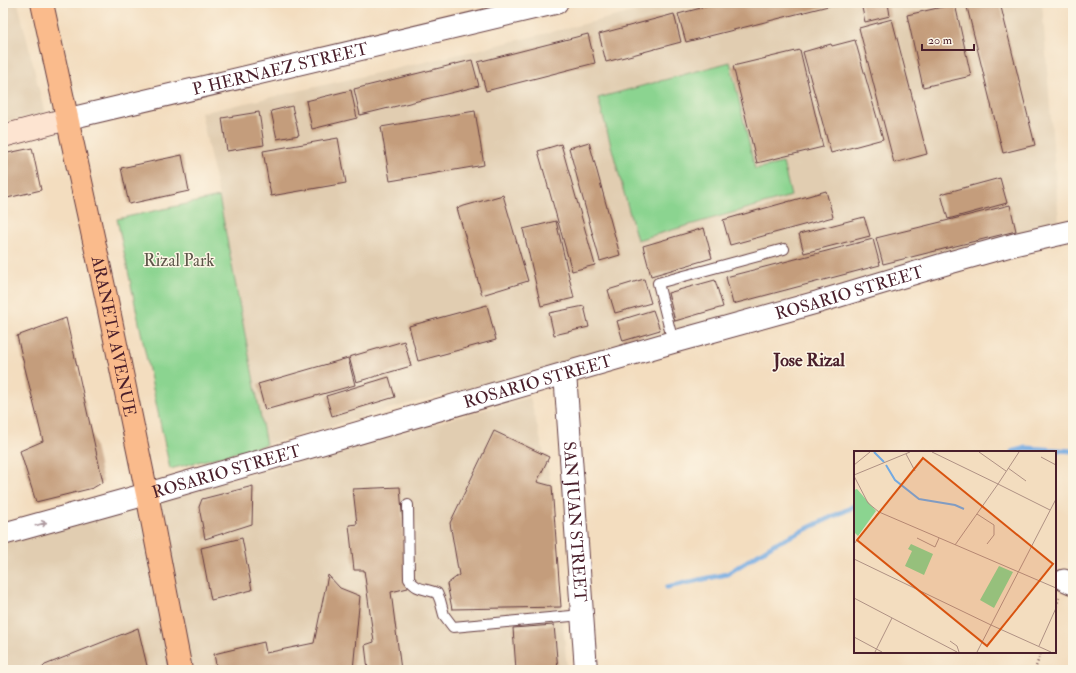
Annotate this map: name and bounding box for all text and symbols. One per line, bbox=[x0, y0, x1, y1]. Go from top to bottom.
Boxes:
scale bar bbox=[922, 26, 974, 52]
text: 20 m bbox=[928, 33, 953, 48]
street label: P. HERNAEZ STREET bbox=[190, 38, 370, 100]
park label: Rizal Park bbox=[144, 250, 214, 271]
street label: ARANETA AVENUE bbox=[87, 253, 141, 418]
street label: ROSARIO STREET bbox=[773, 260, 926, 324]
district label: Jose Rizal bbox=[772, 349, 845, 372]
street label: ROSARIO STREET bbox=[461, 350, 615, 413]
street label: ROSARIO STREET bbox=[150, 440, 303, 503]
street label: SAN JUAN STREET bbox=[559, 441, 592, 603]
inset map bbox=[854, 451, 1056, 653]
one-way arrow bbox=[34, 520, 47, 527]

